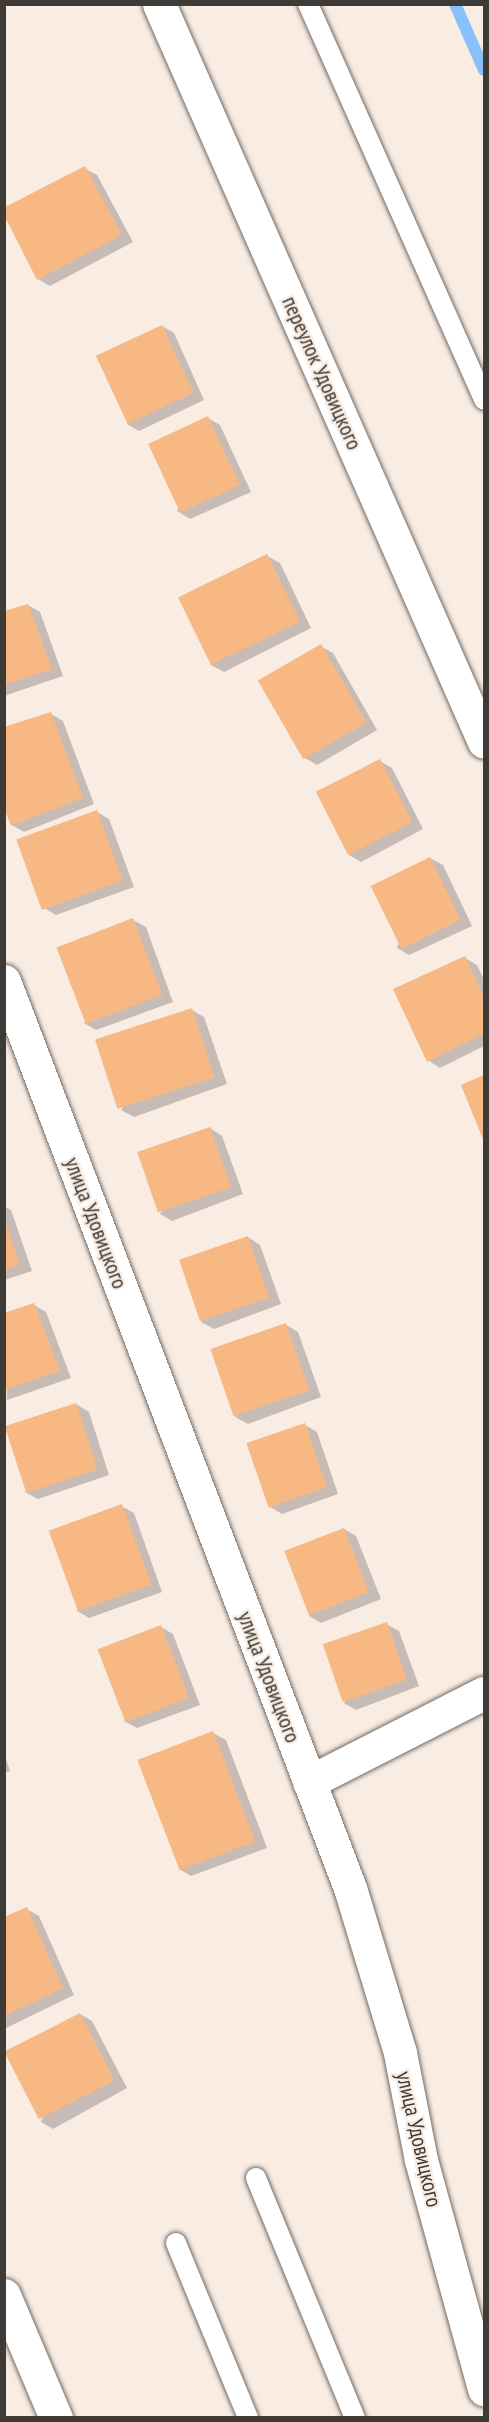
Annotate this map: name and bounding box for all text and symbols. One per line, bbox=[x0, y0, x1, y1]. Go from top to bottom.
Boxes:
street label: переулок Удовицкого bbox=[276, 292, 368, 454]
street label: улица Удовицкого bbox=[59, 1153, 133, 1293]
street label: улица Удовицкого bbox=[232, 1607, 306, 1747]
street label: улица Удовицкого bbox=[390, 2068, 448, 2210]

